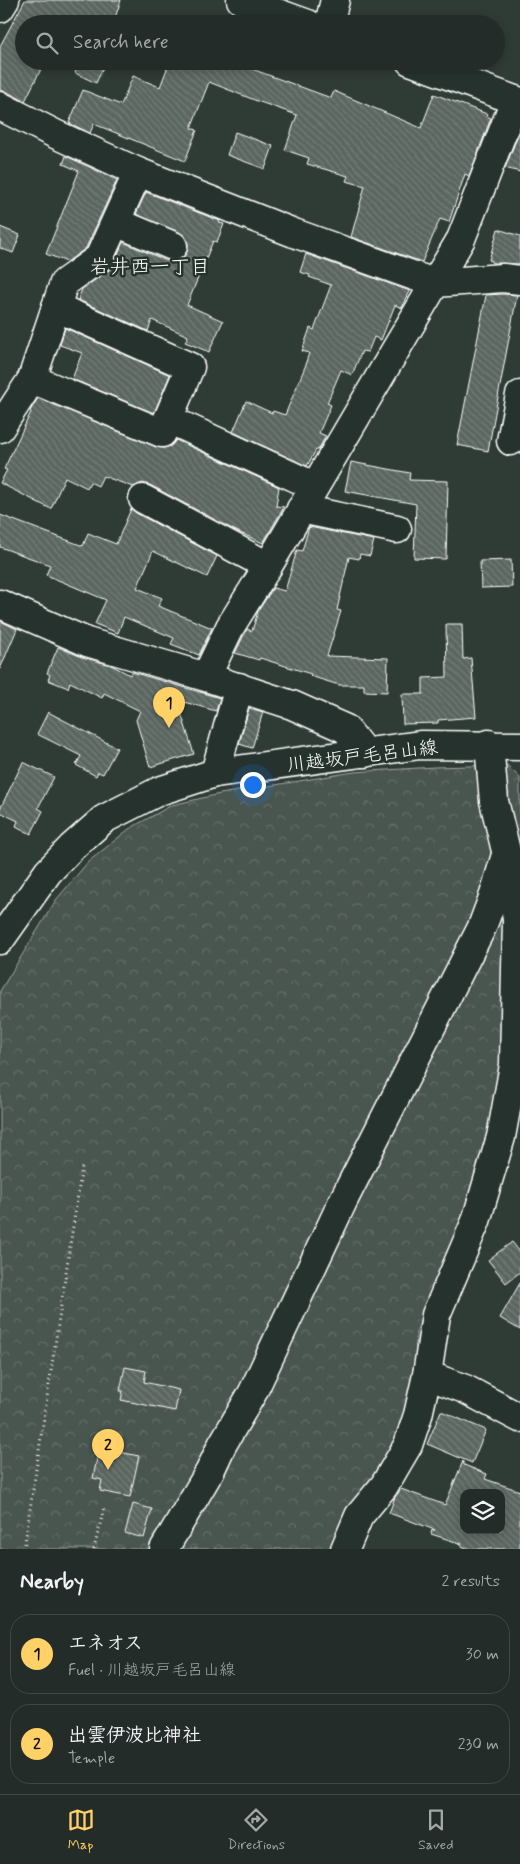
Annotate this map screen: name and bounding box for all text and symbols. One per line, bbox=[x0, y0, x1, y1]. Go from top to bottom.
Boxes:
search box bbox=[15, 15, 505, 70]
icon: search bbox=[33, 29, 61, 57]
text: Search here bbox=[73, 30, 169, 55]
district label: 岩井西一丁目 bbox=[90, 254, 210, 281]
pin: 1 bbox=[153, 687, 185, 728]
street label: 川越坂戸毛呂山線 bbox=[285, 735, 439, 778]
your location bbox=[240, 772, 266, 798]
pin: 2 bbox=[92, 1429, 124, 1470]
map controls bbox=[460, 1489, 505, 1534]
button: layers bbox=[460, 1489, 505, 1534]
text: Nearby bbox=[20, 1568, 84, 1596]
text: 2 results bbox=[442, 1571, 500, 1592]
text: エネオス bbox=[68, 1631, 143, 1656]
text: 1 bbox=[33, 1644, 41, 1665]
text: 30 m bbox=[466, 1644, 499, 1665]
text: Fuel · 川越坂戸毛呂山線 bbox=[68, 1660, 235, 1681]
text: 出雲伊波比神社 bbox=[68, 1723, 201, 1748]
text: 2 bbox=[33, 1734, 41, 1755]
text: 230 m bbox=[458, 1734, 499, 1755]
text: Temple bbox=[68, 1748, 115, 1769]
tab: Map bbox=[67, 1806, 95, 1854]
tab: Directions bbox=[228, 1806, 285, 1854]
tab: Saved bbox=[418, 1806, 453, 1854]

